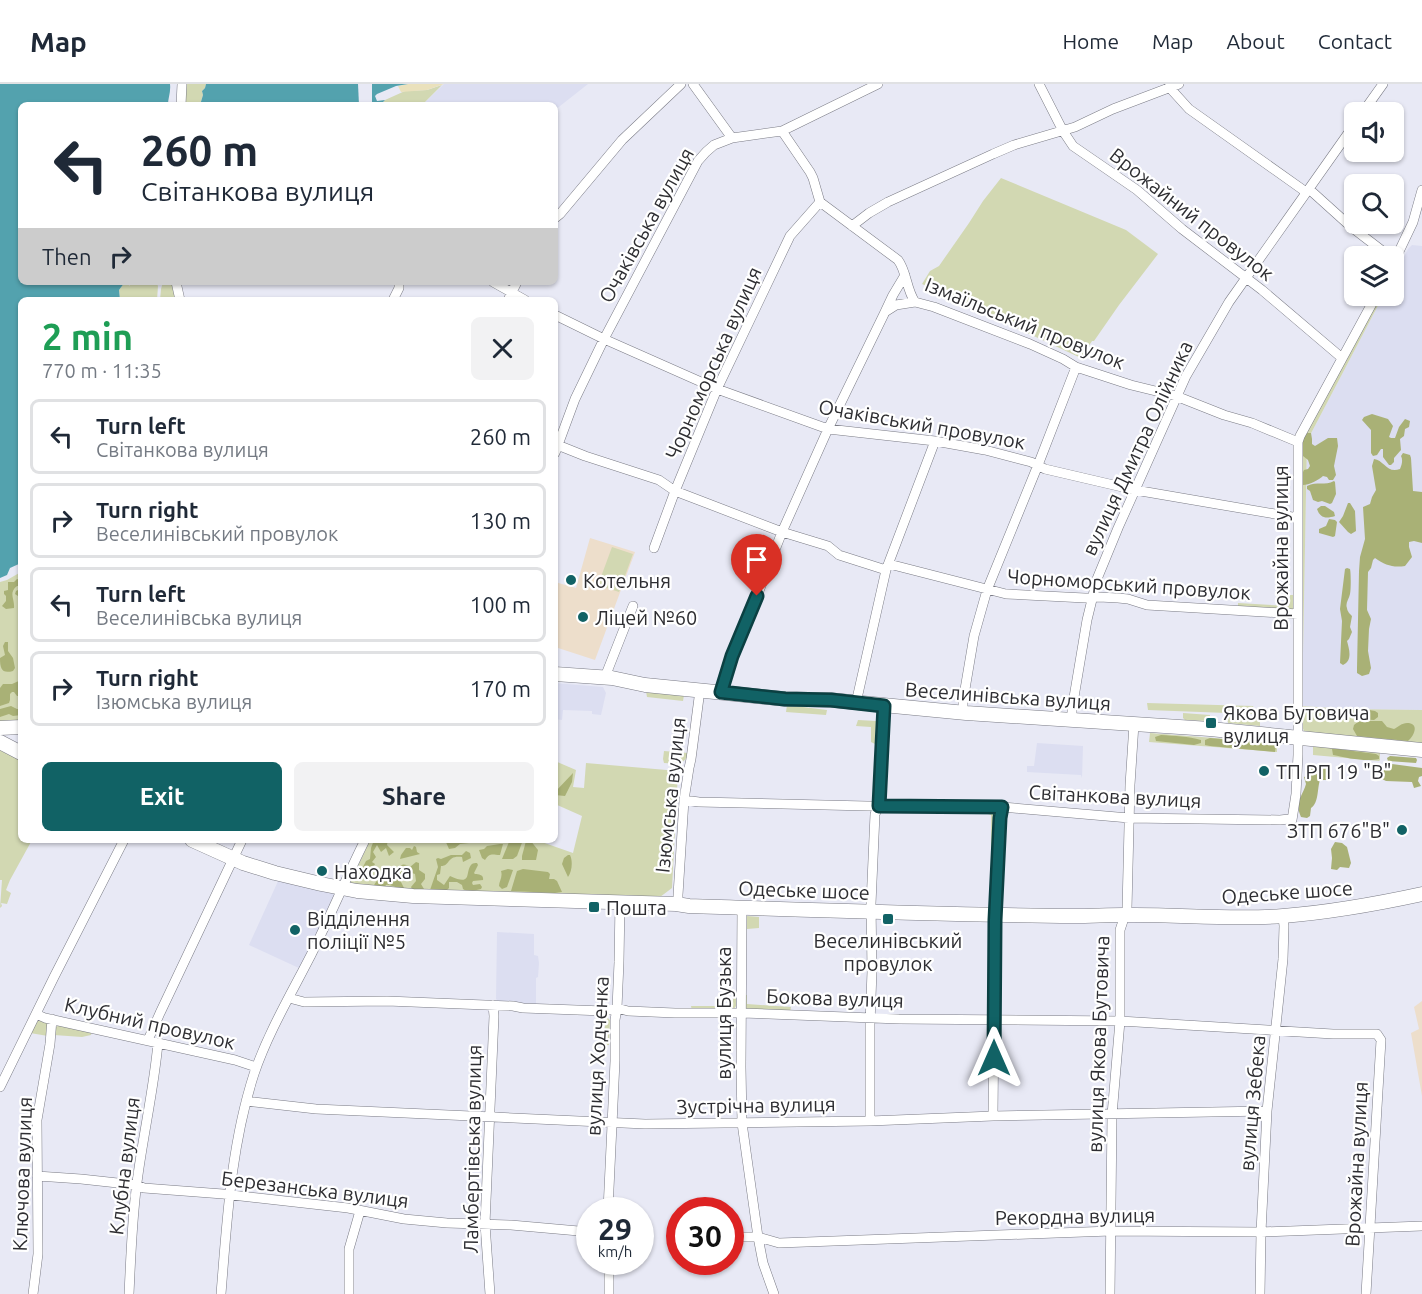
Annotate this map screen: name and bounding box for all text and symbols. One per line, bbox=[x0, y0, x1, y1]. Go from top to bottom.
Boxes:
text: Map bbox=[30, 26, 87, 57]
text: Home bbox=[1062, 29, 1119, 53]
text: Map bbox=[1152, 29, 1193, 53]
text: About bbox=[1226, 29, 1285, 53]
text: Contact bbox=[1318, 29, 1392, 53]
map controls bbox=[1344, 102, 1404, 306]
button: sound bbox=[1344, 102, 1404, 162]
icon: left bbox=[42, 126, 120, 204]
text: 260 m bbox=[141, 127, 258, 174]
street label: Врожайний провулок bbox=[1105, 143, 1279, 285]
street label: Очаківська вулиця bbox=[594, 144, 698, 306]
button: search bbox=[1344, 174, 1404, 234]
text: Світанкова вулиця bbox=[141, 176, 374, 206]
icon: right bbox=[104, 240, 137, 273]
text: Then bbox=[42, 244, 92, 269]
button: layers bbox=[1344, 246, 1404, 306]
street label: Чорноморська вулиця bbox=[660, 263, 766, 463]
street label: Ізмаїльський провулок bbox=[922, 272, 1128, 374]
text: 2 min bbox=[42, 316, 133, 357]
button: close bbox=[471, 317, 534, 380]
street label: вулиця Дмитра Олійника bbox=[1077, 337, 1197, 559]
text: 770 m · 11:35 bbox=[42, 359, 162, 382]
street label: Очаківський провулок bbox=[817, 394, 1027, 454]
text: Turn left bbox=[96, 413, 186, 438]
icon: left bbox=[45, 420, 78, 453]
text: 260 m bbox=[470, 424, 531, 449]
text: Світанкова вулиця bbox=[96, 438, 269, 461]
street label: Врожайна вулиця bbox=[1269, 465, 1292, 631]
text: Turn right bbox=[96, 497, 198, 522]
icon: right bbox=[45, 504, 78, 537]
text: 130 m bbox=[470, 508, 531, 533]
text: Веселинівський провулок bbox=[96, 522, 338, 545]
pin bbox=[731, 534, 782, 596]
icon: arrive bbox=[740, 543, 773, 576]
street label: Чорноморський провулок bbox=[1006, 564, 1252, 604]
place label: Котельня bbox=[583, 569, 671, 592]
marker: Котельня bbox=[564, 573, 578, 587]
text: Turn left bbox=[96, 581, 186, 606]
icon: left bbox=[45, 588, 78, 621]
text: 100 m bbox=[470, 592, 531, 617]
text: Веселинівська вулиця bbox=[96, 606, 302, 629]
place label: Ліцей №60 bbox=[595, 606, 697, 629]
marker: Ліцей №60 bbox=[576, 610, 590, 624]
text: Turn right bbox=[96, 665, 198, 690]
icon: right bbox=[45, 672, 78, 705]
text: 170 m bbox=[470, 676, 531, 701]
street label: Веселинівська вулиця bbox=[904, 677, 1112, 715]
text: Ізюмська вулиця bbox=[96, 690, 252, 713]
place label: Якова Бутовича вулиця bbox=[1223, 701, 1370, 747]
street label: Ізюмська вулиця bbox=[650, 716, 690, 874]
marker: Якова Бутовича вулиця bbox=[1204, 716, 1218, 730]
place label: ТП РП 19 "В" bbox=[1276, 760, 1392, 783]
button: Exit bbox=[42, 762, 282, 831]
button: Share bbox=[294, 762, 534, 831]
marker: ТП РП 19 "В" bbox=[1257, 764, 1271, 778]
street label: Світанкова вулиця bbox=[1028, 780, 1202, 812]
place label: ЗТП 676"В" bbox=[1287, 819, 1390, 842]
marker: ЗТП 676"В" bbox=[1395, 823, 1409, 837]
place label: Находка bbox=[334, 860, 412, 883]
marker: Находка bbox=[315, 864, 329, 878]
street label: Одеське шосе bbox=[738, 876, 870, 904]
street label: Одеське шосе bbox=[1221, 876, 1353, 908]
place label: Пошта bbox=[606, 896, 667, 919]
marker: Пошта bbox=[587, 900, 601, 914]
place label: Відділення поліції №5 bbox=[307, 907, 410, 953]
marker: Веселинівський провулок bbox=[881, 912, 895, 926]
marker: Відділення поліції №5 bbox=[288, 923, 302, 937]
place label: Веселинівський провулок bbox=[814, 929, 962, 975]
street label: вулиця Якова Бутовича bbox=[1083, 935, 1113, 1153]
street label: вулиця Бузька bbox=[712, 946, 735, 1080]
street label: вулиця Ходченка bbox=[581, 975, 613, 1137]
street label: Бокова вулиця bbox=[766, 984, 904, 1012]
street label: Клубний провулок bbox=[62, 992, 238, 1054]
position arrow bbox=[962, 1026, 1026, 1090]
street label: вулиця Зебека bbox=[1235, 1034, 1269, 1172]
street label: Ламбертівська вулиця bbox=[459, 1044, 485, 1254]
street label: Врожайна вулиця bbox=[1340, 1081, 1372, 1247]
street label: Зустрічна вулиця bbox=[676, 1092, 836, 1118]
street label: Ключова вулиця bbox=[8, 1096, 36, 1252]
street label: Клубна вулиця bbox=[104, 1096, 144, 1236]
street label: Березанська вулиця bbox=[220, 1166, 410, 1212]
speed limit sign: 30 bbox=[666, 1197, 744, 1275]
street label: Рекордна вулиця bbox=[995, 1203, 1155, 1229]
text: 29 bbox=[598, 1212, 632, 1246]
text: km/h bbox=[598, 1243, 632, 1260]

